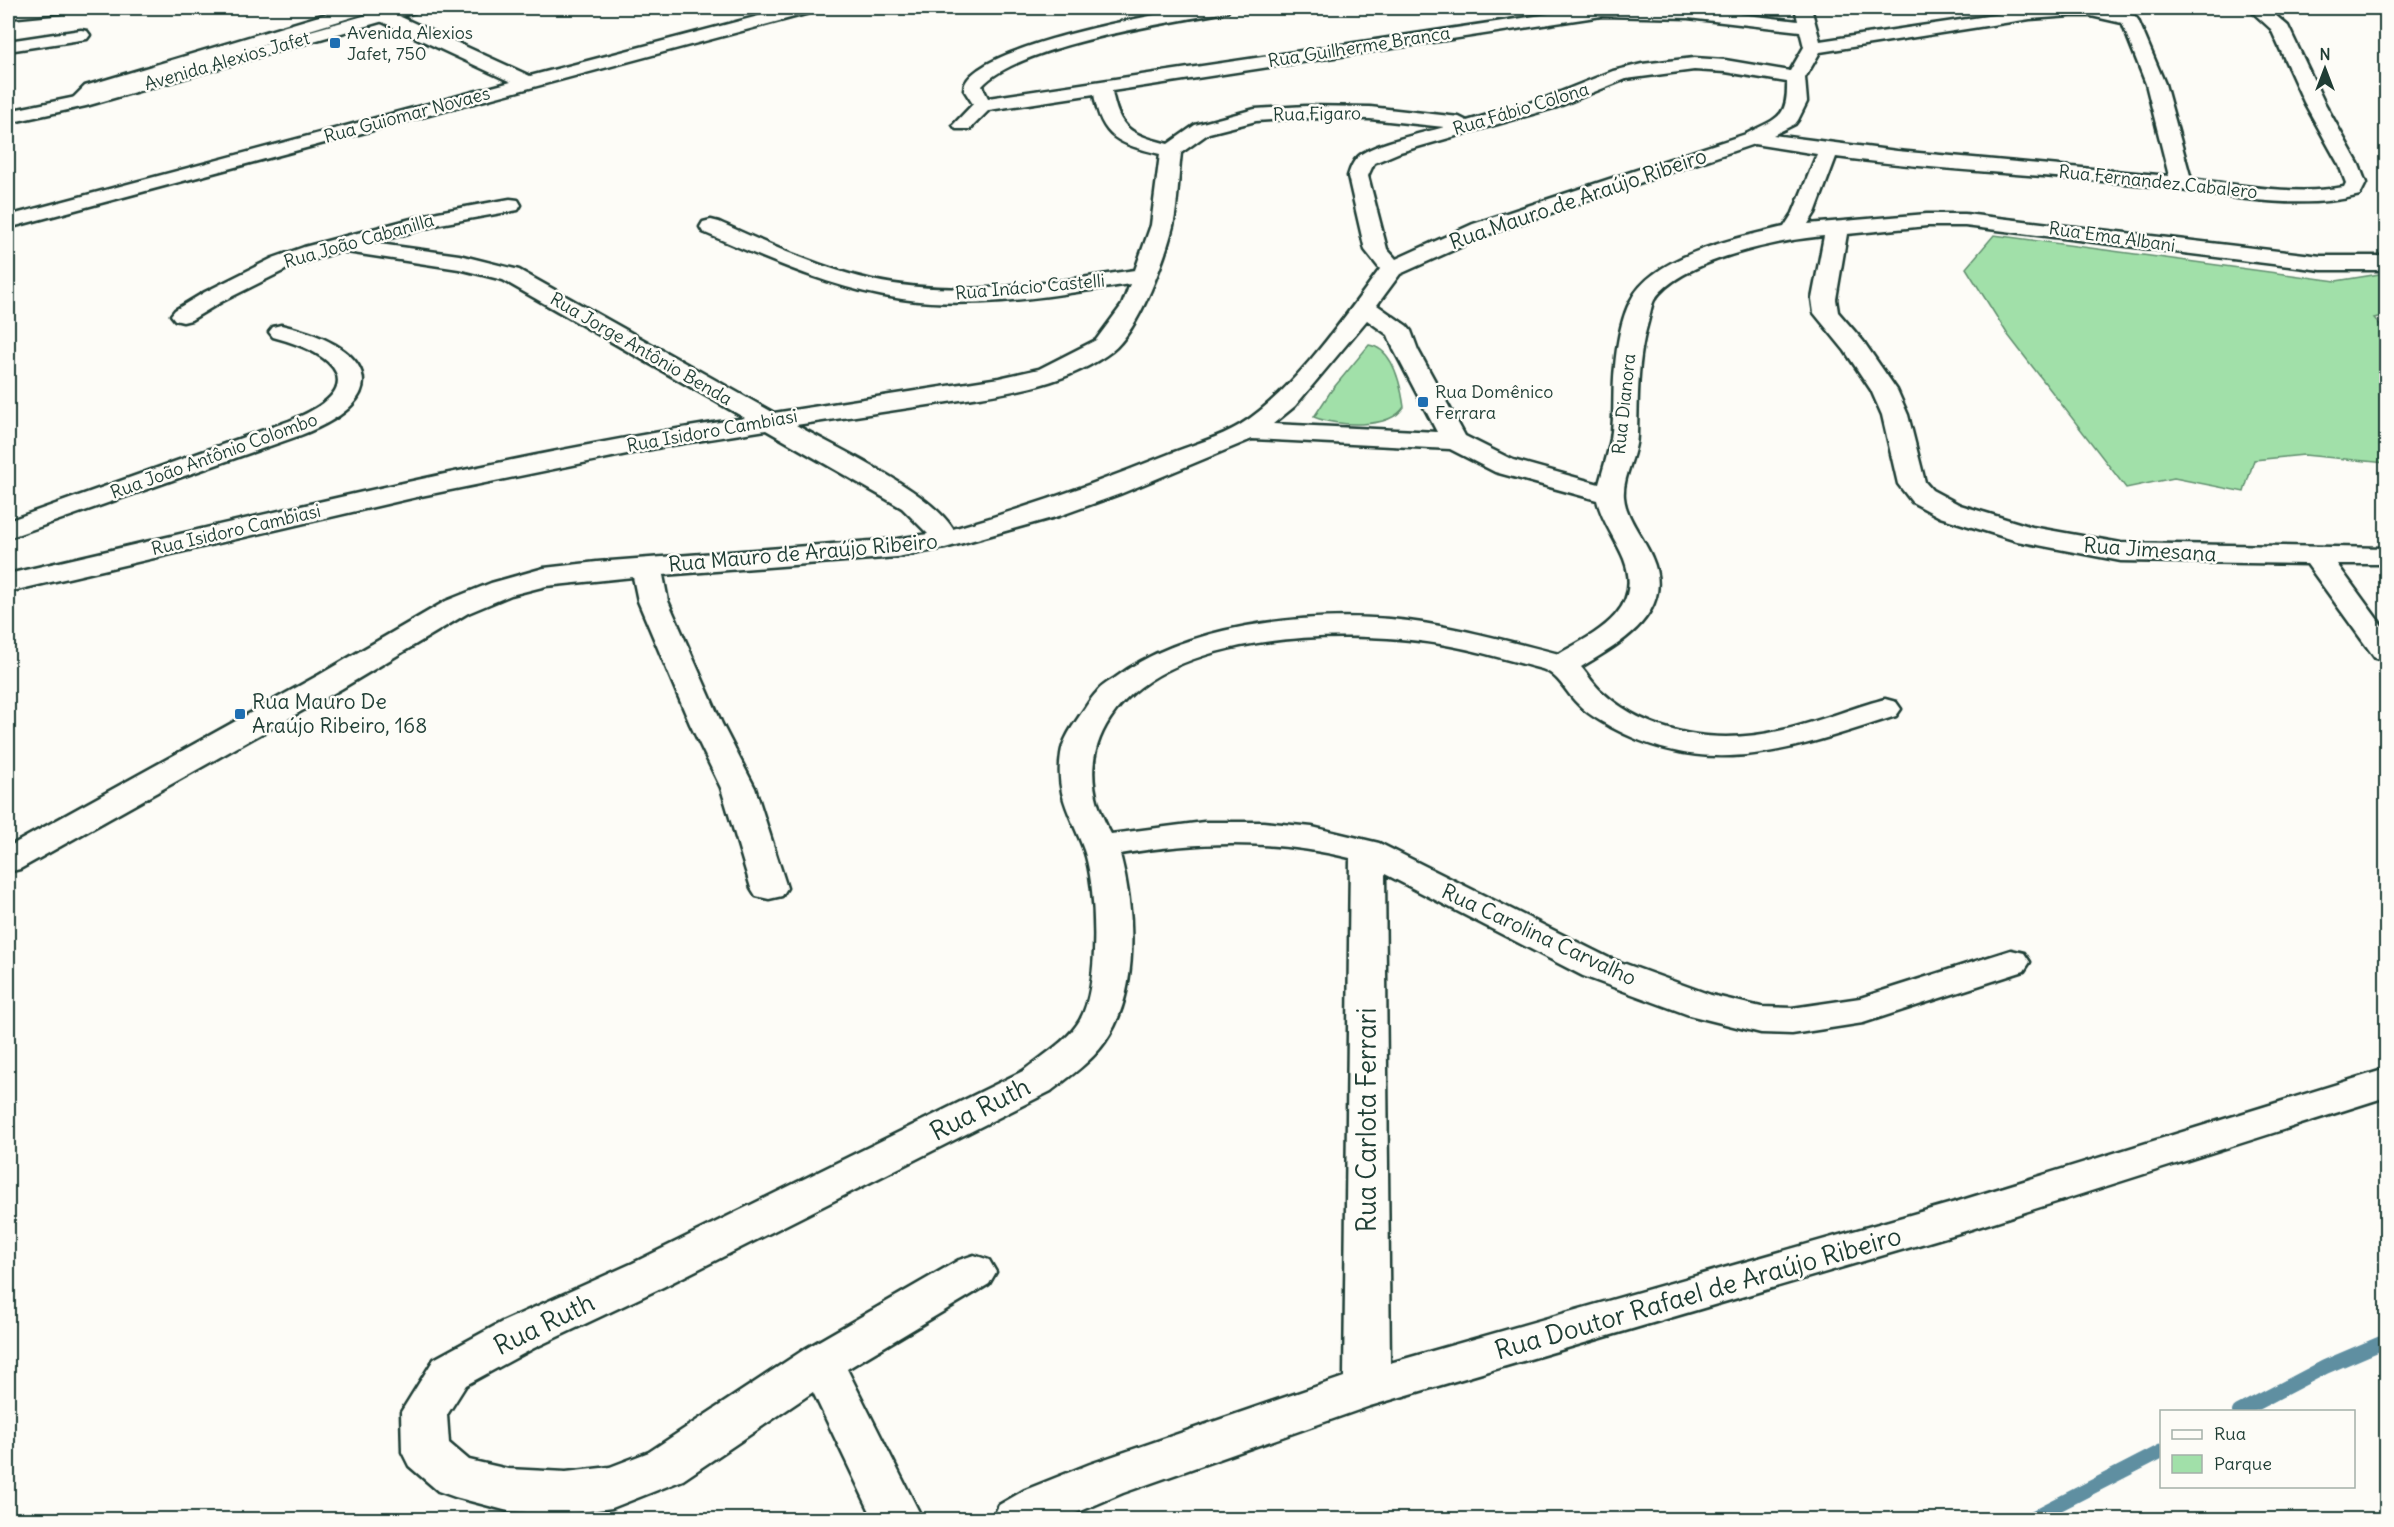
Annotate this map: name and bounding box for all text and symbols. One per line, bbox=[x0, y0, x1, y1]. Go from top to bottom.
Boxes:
place label: Avenida Alexios Jafet, 750 bbox=[347, 21, 473, 65]
street label: Rua Guilherme Branca bbox=[1266, 21, 1452, 72]
street label: Avenida Alexios Jafet bbox=[142, 26, 312, 95]
marker: Avenida Alexios Jafet, 750 bbox=[328, 36, 342, 50]
north arrow bbox=[2295, 39, 2355, 99]
text: N bbox=[2319, 44, 2331, 64]
street label: Rua Fábio Colona bbox=[1450, 77, 1592, 140]
street label: Rua Guiomar Novaes bbox=[321, 81, 492, 148]
street label: Rua Figaro bbox=[1273, 101, 1361, 126]
street label: Rua Mauro de Araújo Ribeiro bbox=[1446, 142, 1710, 255]
street label: Rua Fernandez Cabalero bbox=[2057, 160, 2259, 203]
street label: Rua João Cabanilla bbox=[281, 208, 437, 273]
street label: Rua Ema Albani bbox=[2047, 216, 2177, 257]
street label: Rua Inácio Castelli bbox=[954, 269, 1106, 304]
street label: Rua Jorge Antônio Benda bbox=[546, 287, 736, 410]
street label: Rua Dianora bbox=[1607, 352, 1640, 456]
place label: Rua Domênico Ferrara bbox=[1435, 380, 1553, 424]
marker: Rua Domênico Ferrara bbox=[1416, 395, 1430, 409]
street label: Rua Isidoro Cambiasi bbox=[625, 404, 799, 457]
street label: Rua João Antônio Colombo bbox=[107, 407, 321, 504]
street label: Rua Isidoro Cambiasi bbox=[149, 499, 323, 560]
street label: Rua Mauro de Araújo Ribeiro bbox=[667, 527, 939, 578]
street label: Rua Jimesana bbox=[2083, 531, 2218, 568]
place label: Rua Mauro De Araújo Ribeiro, 168 bbox=[252, 688, 427, 739]
marker: Rua Mauro De Araújo Ribeiro, 168 bbox=[233, 707, 247, 721]
street label: Rua Carolina Carvalho bbox=[1438, 878, 1641, 992]
street label: Rua Carlota Ferrari bbox=[1350, 1008, 1383, 1232]
street label: Rua Ruth bbox=[924, 1069, 1035, 1148]
street label: Rua Doutor Rafael de Araújo Ribeiro bbox=[1491, 1219, 1905, 1366]
street label: Rua Ruth bbox=[488, 1285, 599, 1362]
legend bbox=[2160, 1410, 2355, 1488]
text: Rua bbox=[2214, 1422, 2246, 1445]
text: Parque bbox=[2214, 1452, 2272, 1475]

